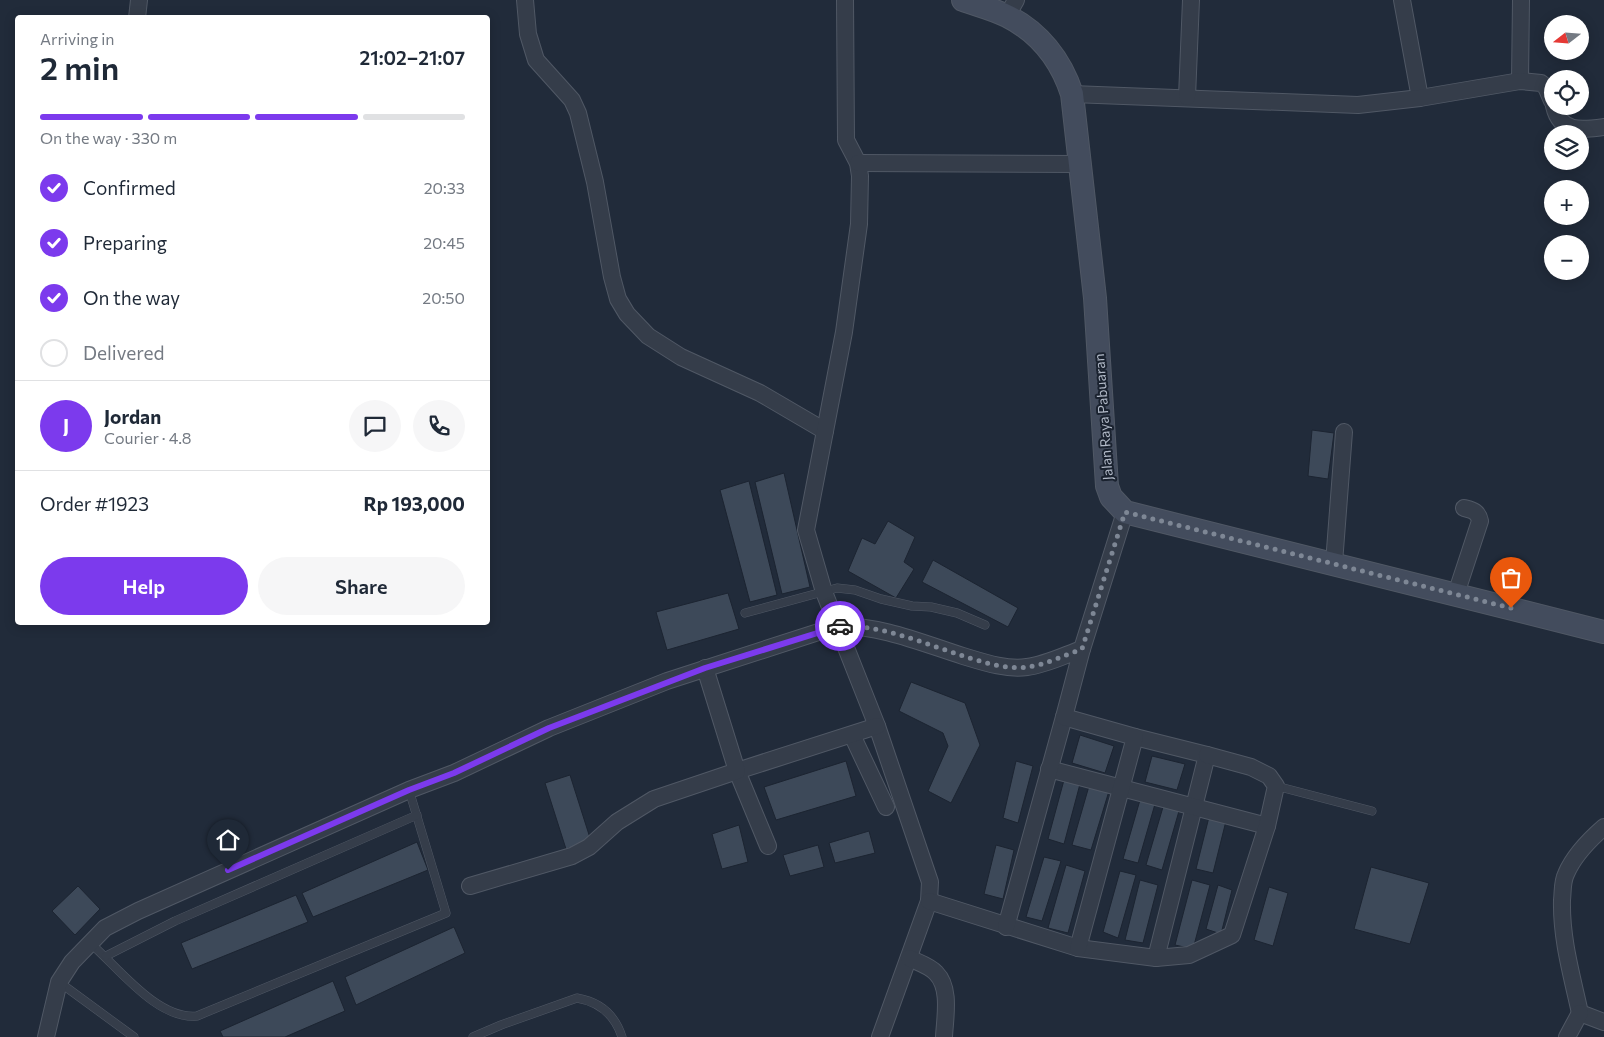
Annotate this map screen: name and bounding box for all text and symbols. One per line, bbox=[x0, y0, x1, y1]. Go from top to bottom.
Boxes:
north arrow bbox=[1544, 15, 1589, 60]
map controls bbox=[1544, 15, 1589, 280]
text: Arriving in bbox=[40, 29, 114, 48]
text: 21:02–21:07 bbox=[360, 46, 465, 69]
text: 2 min bbox=[40, 47, 119, 87]
button: locate bbox=[1544, 70, 1589, 115]
button: layers bbox=[1544, 125, 1589, 170]
text: On the way · 330 m bbox=[40, 128, 177, 147]
icon: check bbox=[40, 174, 68, 202]
text: Confirmed bbox=[83, 176, 176, 199]
text: 20:33 bbox=[424, 178, 465, 197]
button: + bbox=[1544, 180, 1589, 225]
icon: check bbox=[40, 229, 68, 257]
text: Preparing bbox=[83, 231, 167, 254]
text: 20:45 bbox=[423, 233, 465, 252]
button: − bbox=[1544, 235, 1589, 280]
icon: check bbox=[40, 284, 68, 312]
text: On the way bbox=[83, 286, 180, 309]
text: 20:50 bbox=[422, 288, 465, 307]
text: Delivered bbox=[83, 341, 164, 364]
street label: Jalan Raya Pabuaran bbox=[1090, 353, 1116, 481]
button: chat bbox=[349, 400, 401, 452]
button: phone bbox=[413, 400, 465, 452]
text: Jordan bbox=[104, 405, 161, 428]
text: J bbox=[63, 414, 69, 437]
text: Courier · 4.8 bbox=[104, 428, 191, 447]
text: Order #1923 bbox=[40, 492, 149, 515]
text: Rp 193,000 bbox=[364, 492, 465, 515]
button: Help bbox=[40, 557, 248, 615]
button: Share bbox=[258, 557, 465, 615]
pin bbox=[1490, 557, 1532, 608]
icon: bag bbox=[1497, 564, 1525, 592]
courier bbox=[815, 601, 865, 651]
icon: car bbox=[826, 612, 854, 640]
pin bbox=[207, 819, 249, 870]
icon: home bbox=[214, 826, 242, 854]

